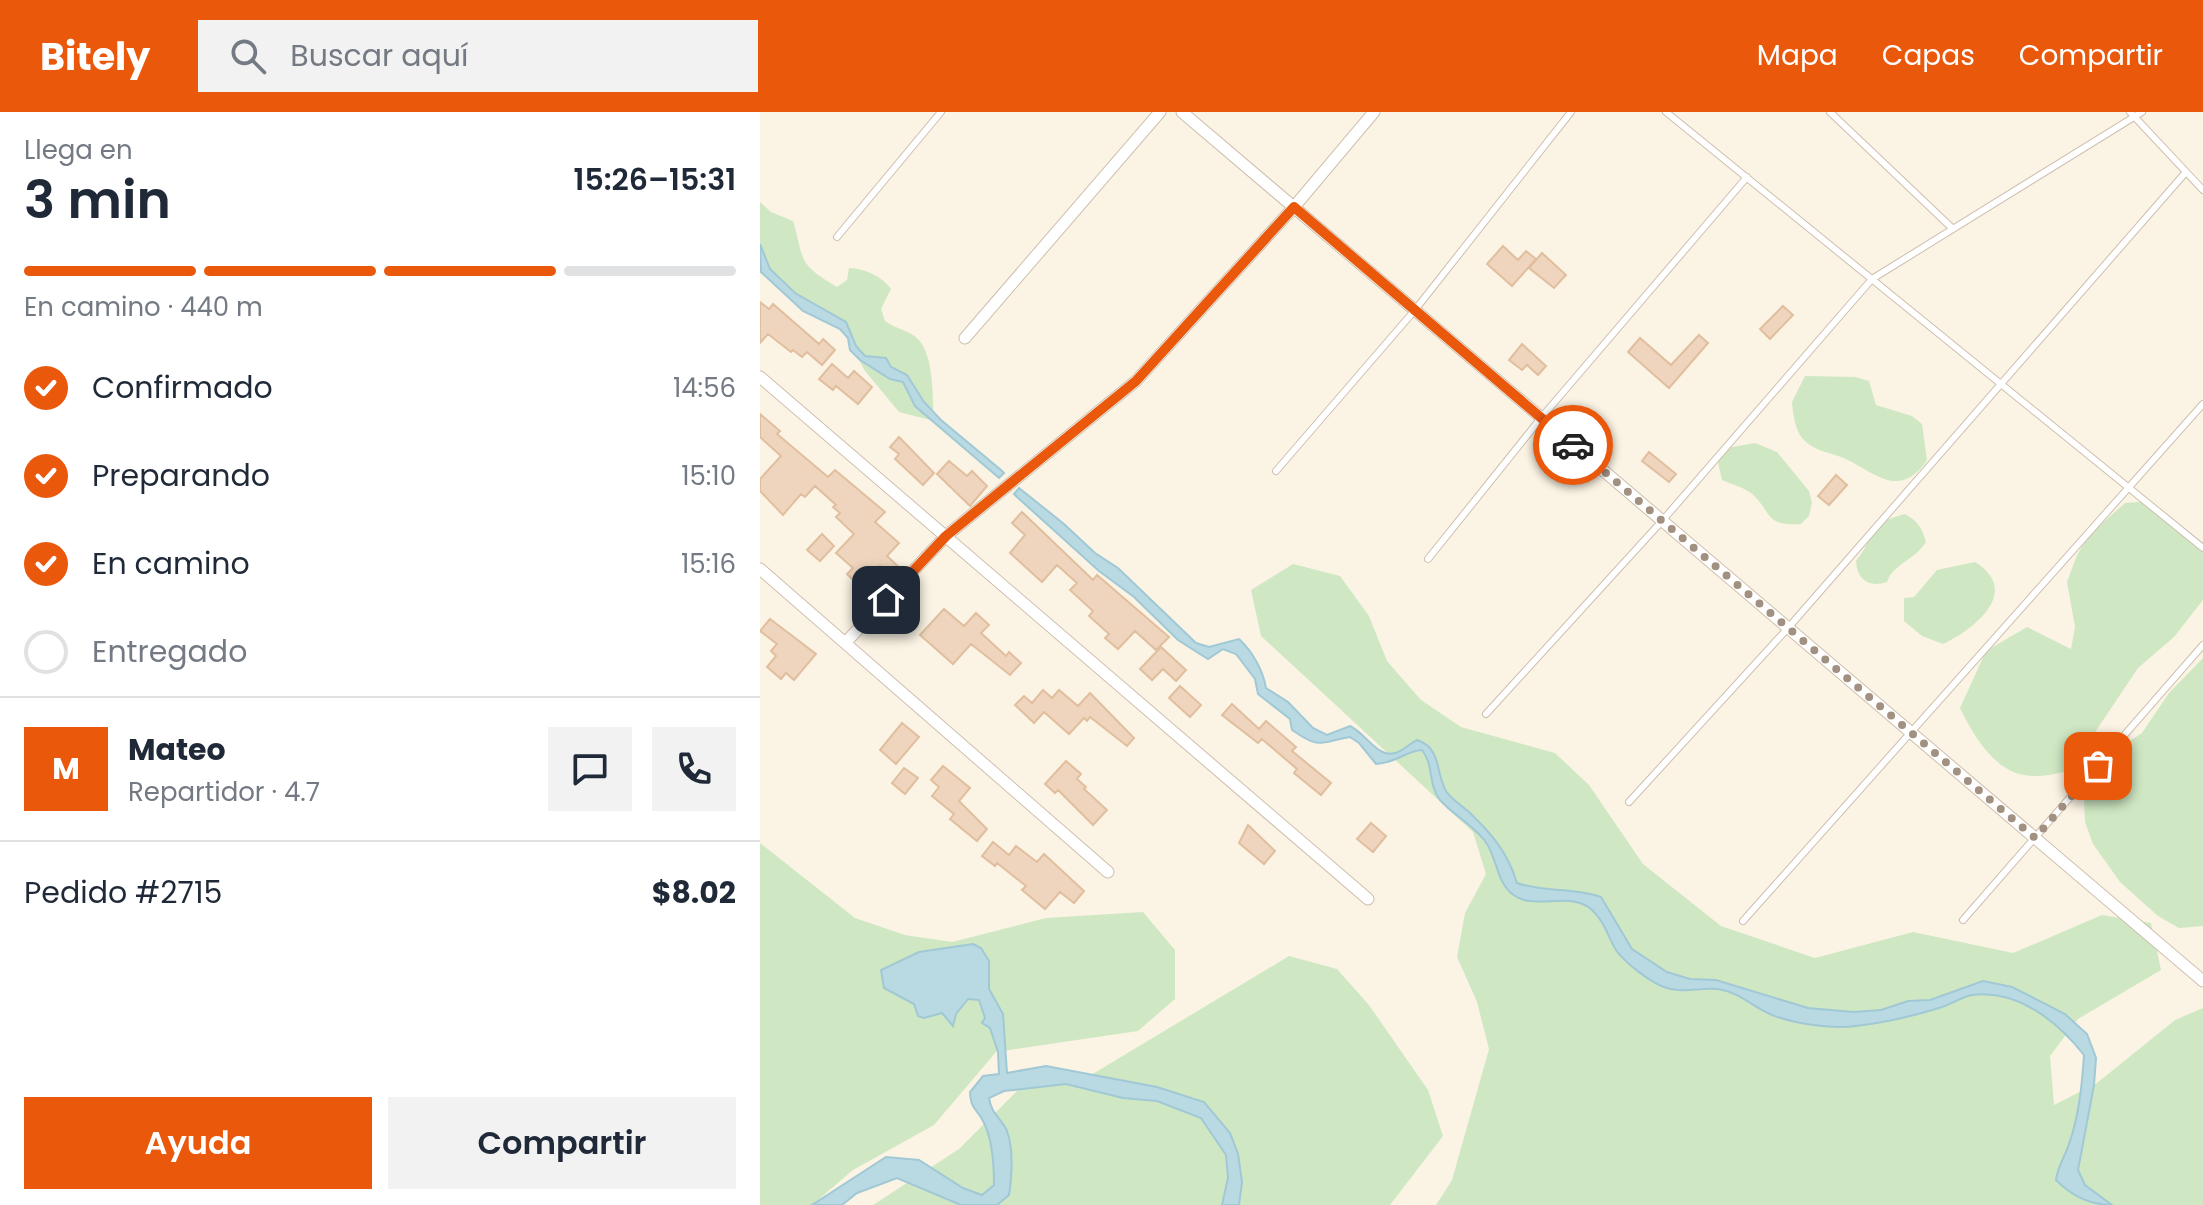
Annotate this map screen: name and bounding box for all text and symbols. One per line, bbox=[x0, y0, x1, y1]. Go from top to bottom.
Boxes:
search box bbox=[198, 20, 758, 92]
text: Bitely bbox=[40, 30, 150, 83]
icon: search bbox=[226, 34, 270, 78]
text: Buscar aquí bbox=[290, 34, 468, 77]
text: Mapa bbox=[1757, 36, 1838, 75]
text: Capas bbox=[1882, 36, 1975, 75]
text: Compartir bbox=[2019, 36, 2163, 75]
text: Llega en bbox=[24, 132, 133, 168]
text: 15:26–15:31 bbox=[574, 158, 736, 201]
text: 3 min bbox=[24, 163, 171, 236]
text: En camino · 440 m bbox=[24, 289, 263, 325]
icon: check bbox=[24, 366, 68, 410]
text: Confirmado bbox=[92, 366, 273, 409]
text: 14:56 bbox=[673, 370, 736, 406]
courier bbox=[1533, 405, 1613, 485]
icon: car bbox=[1551, 423, 1595, 467]
icon: check bbox=[24, 454, 68, 498]
text: Preparando bbox=[92, 454, 270, 497]
text: 15:10 bbox=[681, 458, 736, 494]
icon: check bbox=[24, 542, 68, 586]
text: En camino bbox=[92, 542, 250, 585]
text: 15:16 bbox=[681, 546, 736, 582]
pin bbox=[852, 566, 920, 634]
icon: home bbox=[864, 578, 908, 622]
text: Entregado bbox=[92, 630, 247, 673]
button: chat bbox=[548, 727, 632, 811]
button: phone bbox=[652, 727, 736, 811]
text: Mateo bbox=[128, 728, 226, 771]
pin bbox=[2064, 732, 2132, 800]
icon: bag bbox=[2076, 744, 2120, 788]
text: M bbox=[52, 747, 80, 790]
text: Repartidor · 4.7 bbox=[128, 774, 320, 810]
text: Pedido #2715 bbox=[24, 871, 222, 914]
text: $8.02 bbox=[652, 871, 736, 914]
button: Ayuda bbox=[24, 1097, 372, 1189]
button: Compartir bbox=[388, 1097, 736, 1189]

